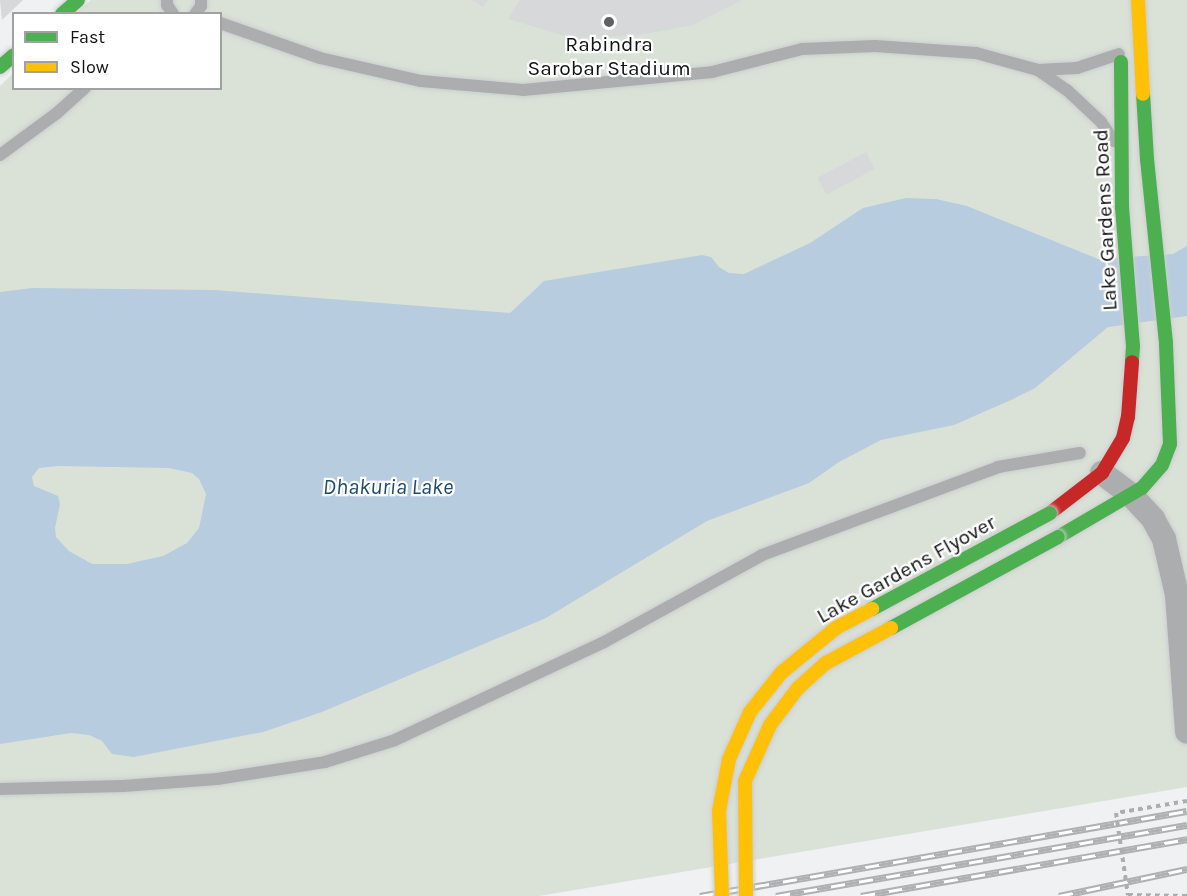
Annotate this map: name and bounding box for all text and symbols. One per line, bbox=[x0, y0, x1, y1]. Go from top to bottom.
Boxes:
legend bbox=[12, 12, 222, 90]
marker: Rabindra Sarobar Stadium bbox=[602, 15, 616, 29]
text: Fast bbox=[70, 26, 105, 48]
place label: Rabindra Sarobar Stadium bbox=[527, 31, 691, 81]
text: Slow bbox=[70, 56, 109, 78]
street label: Lake Gardens Road bbox=[1088, 129, 1122, 311]
water label: Dhakuria Lake bbox=[323, 475, 453, 501]
street label: Lake Gardens Flyover bbox=[812, 509, 1000, 629]

